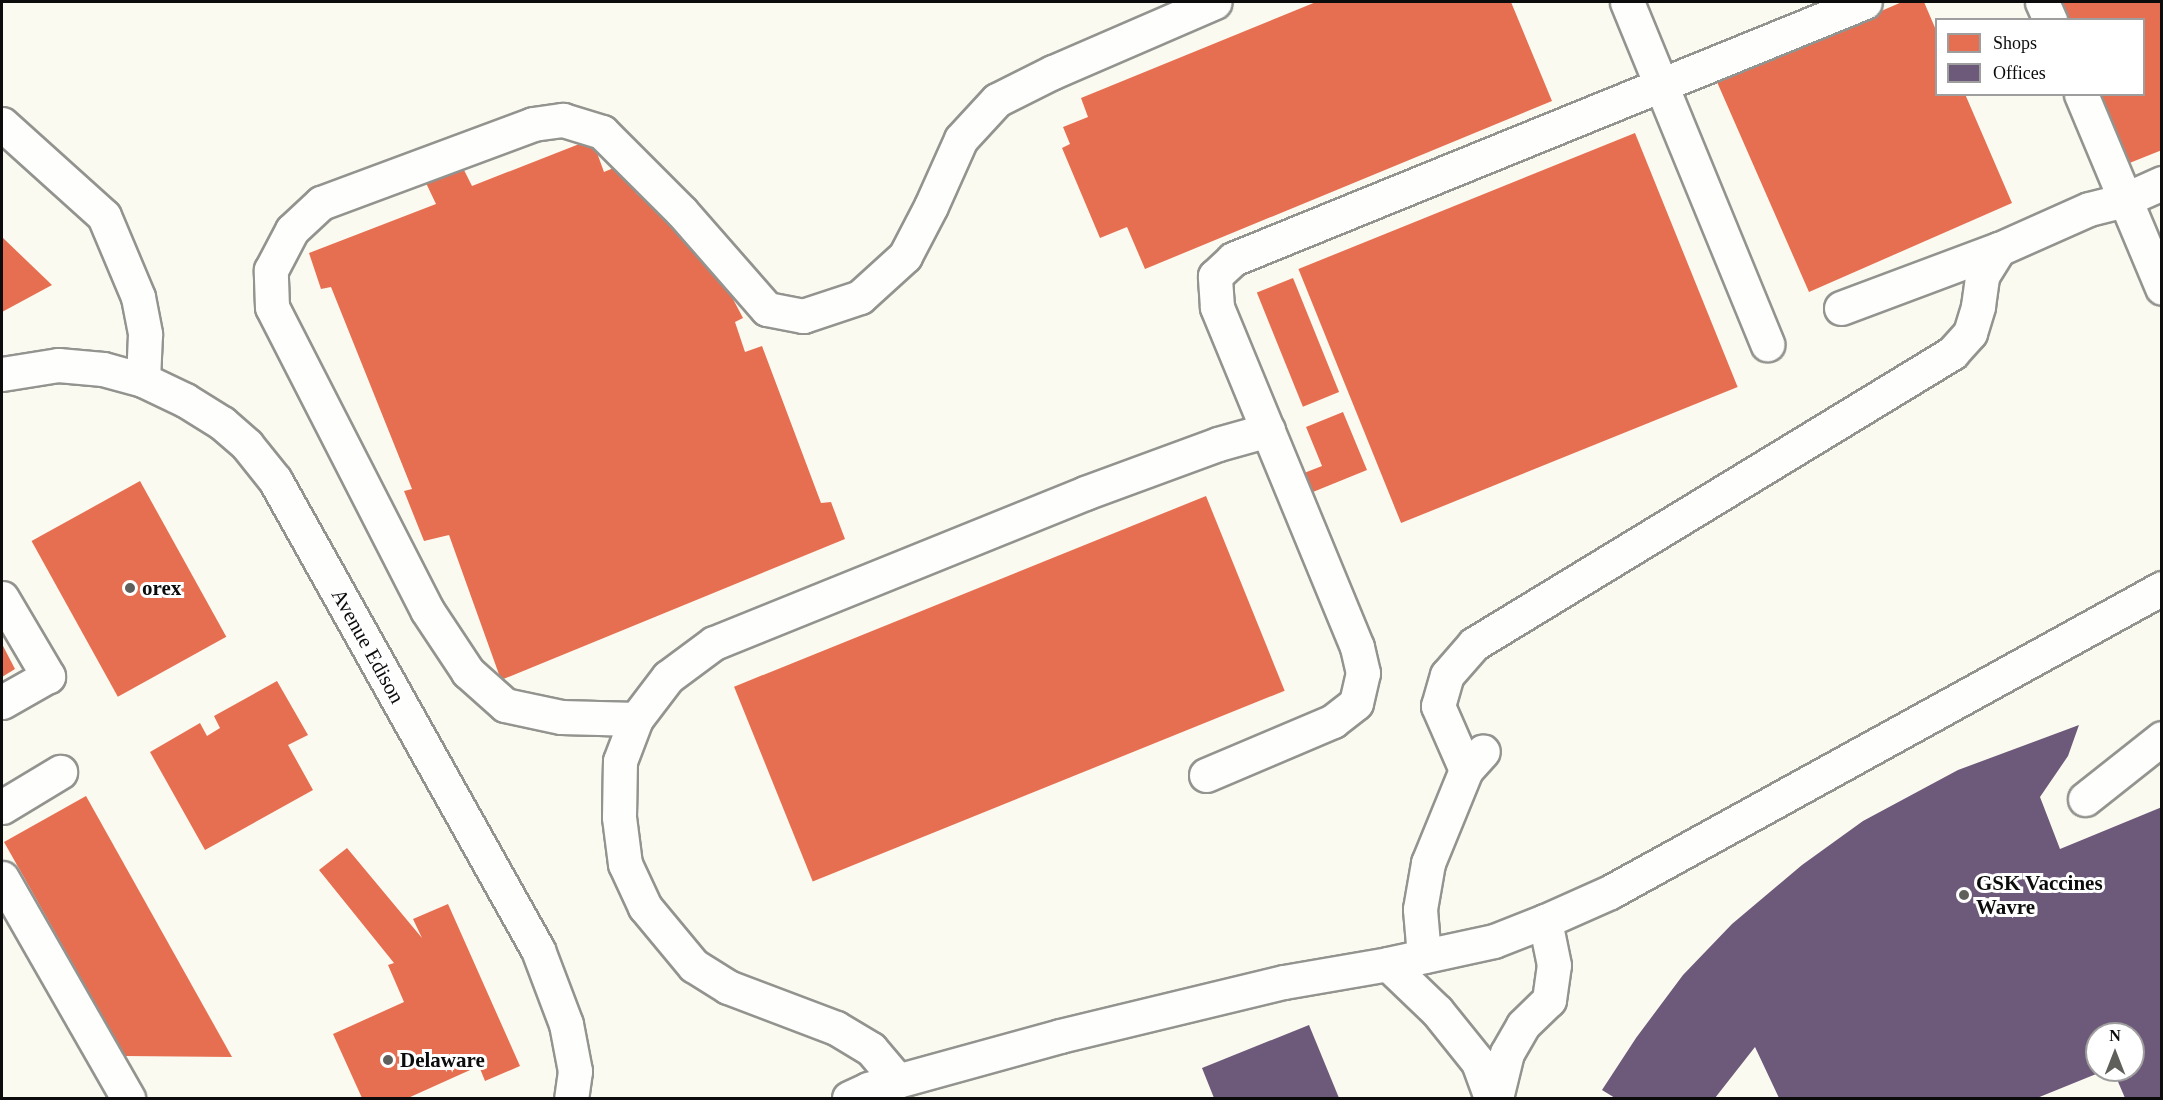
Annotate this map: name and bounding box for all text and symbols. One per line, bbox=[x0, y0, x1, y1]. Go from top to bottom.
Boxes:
legend bbox=[1935, 18, 2145, 96]
text: Shops bbox=[1993, 33, 2037, 53]
text: Offices bbox=[1993, 63, 2046, 83]
place label: orex bbox=[142, 575, 181, 601]
marker: orex bbox=[123, 581, 137, 595]
street label: Avenue Edison bbox=[326, 584, 410, 708]
place label: GSK Vaccines Wavre bbox=[1976, 870, 2103, 920]
marker: GSK Vaccines Wavre bbox=[1957, 888, 1971, 902]
north arrow bbox=[2085, 1022, 2145, 1082]
text: N bbox=[2109, 1027, 2121, 1044]
place label: Delaware bbox=[400, 1047, 485, 1073]
marker: Delaware bbox=[381, 1053, 395, 1067]

